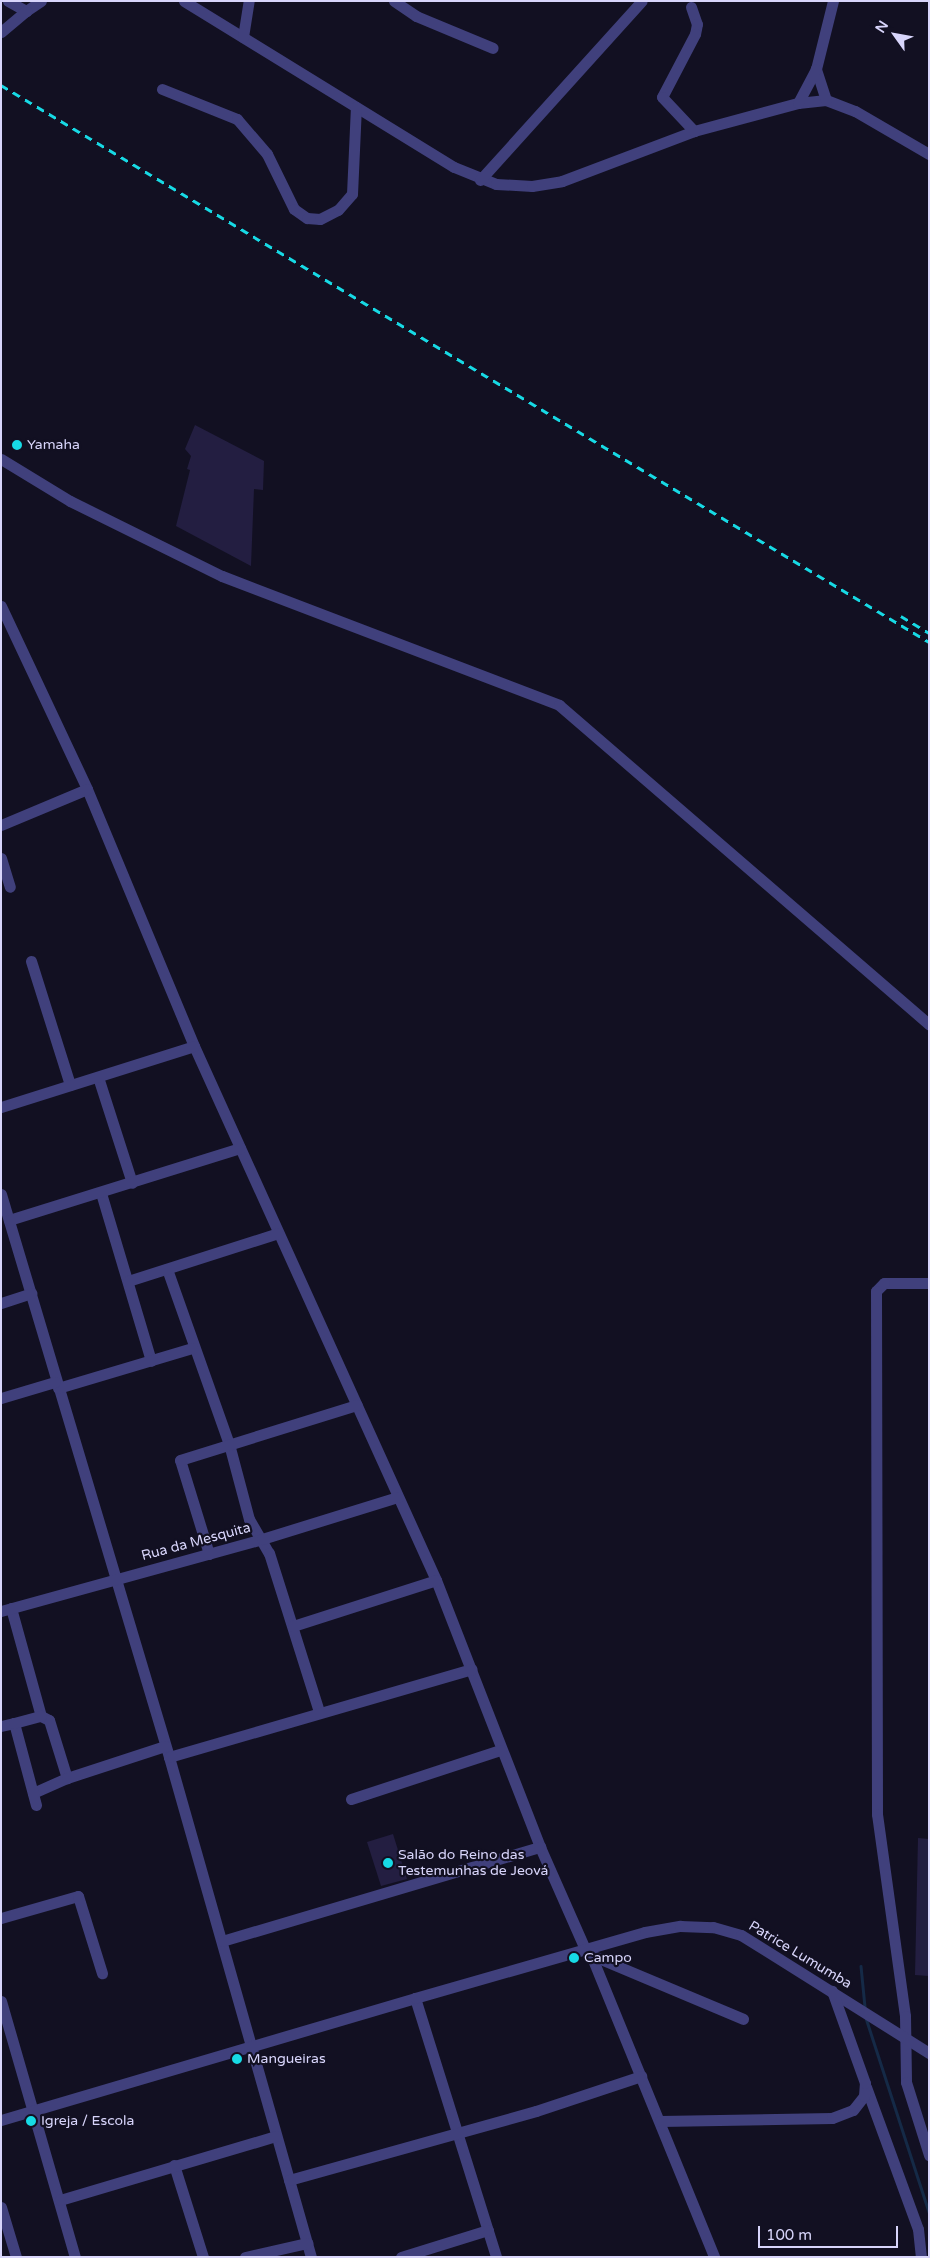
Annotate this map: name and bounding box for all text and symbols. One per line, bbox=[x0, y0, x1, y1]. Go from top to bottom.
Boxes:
north arrow bbox=[870, 10, 920, 60]
text: N bbox=[872, 18, 892, 36]
place label: Yamaha bbox=[27, 437, 80, 453]
marker: Yamaha bbox=[11, 439, 23, 451]
street label: Rua da Mesquita bbox=[140, 1519, 252, 1565]
place label: Salão do Reino das Testemunhas de Jeová bbox=[398, 1847, 548, 1880]
marker: Salão do Reino das Testemunhas de Jeová bbox=[382, 1857, 394, 1869]
street label: Patrice Lumumba bbox=[745, 1918, 855, 1992]
place label: Campo bbox=[584, 1950, 632, 1966]
marker: Campo bbox=[568, 1952, 580, 1964]
place label: Mangueiras bbox=[247, 2051, 326, 2067]
marker: Mangueiras bbox=[231, 2053, 243, 2065]
place label: Igreja / Escola bbox=[41, 2113, 134, 2129]
marker: Igreja / Escola bbox=[25, 2115, 37, 2127]
scale bar bbox=[760, 2216, 900, 2248]
text: 100 m bbox=[766, 2226, 812, 2244]

